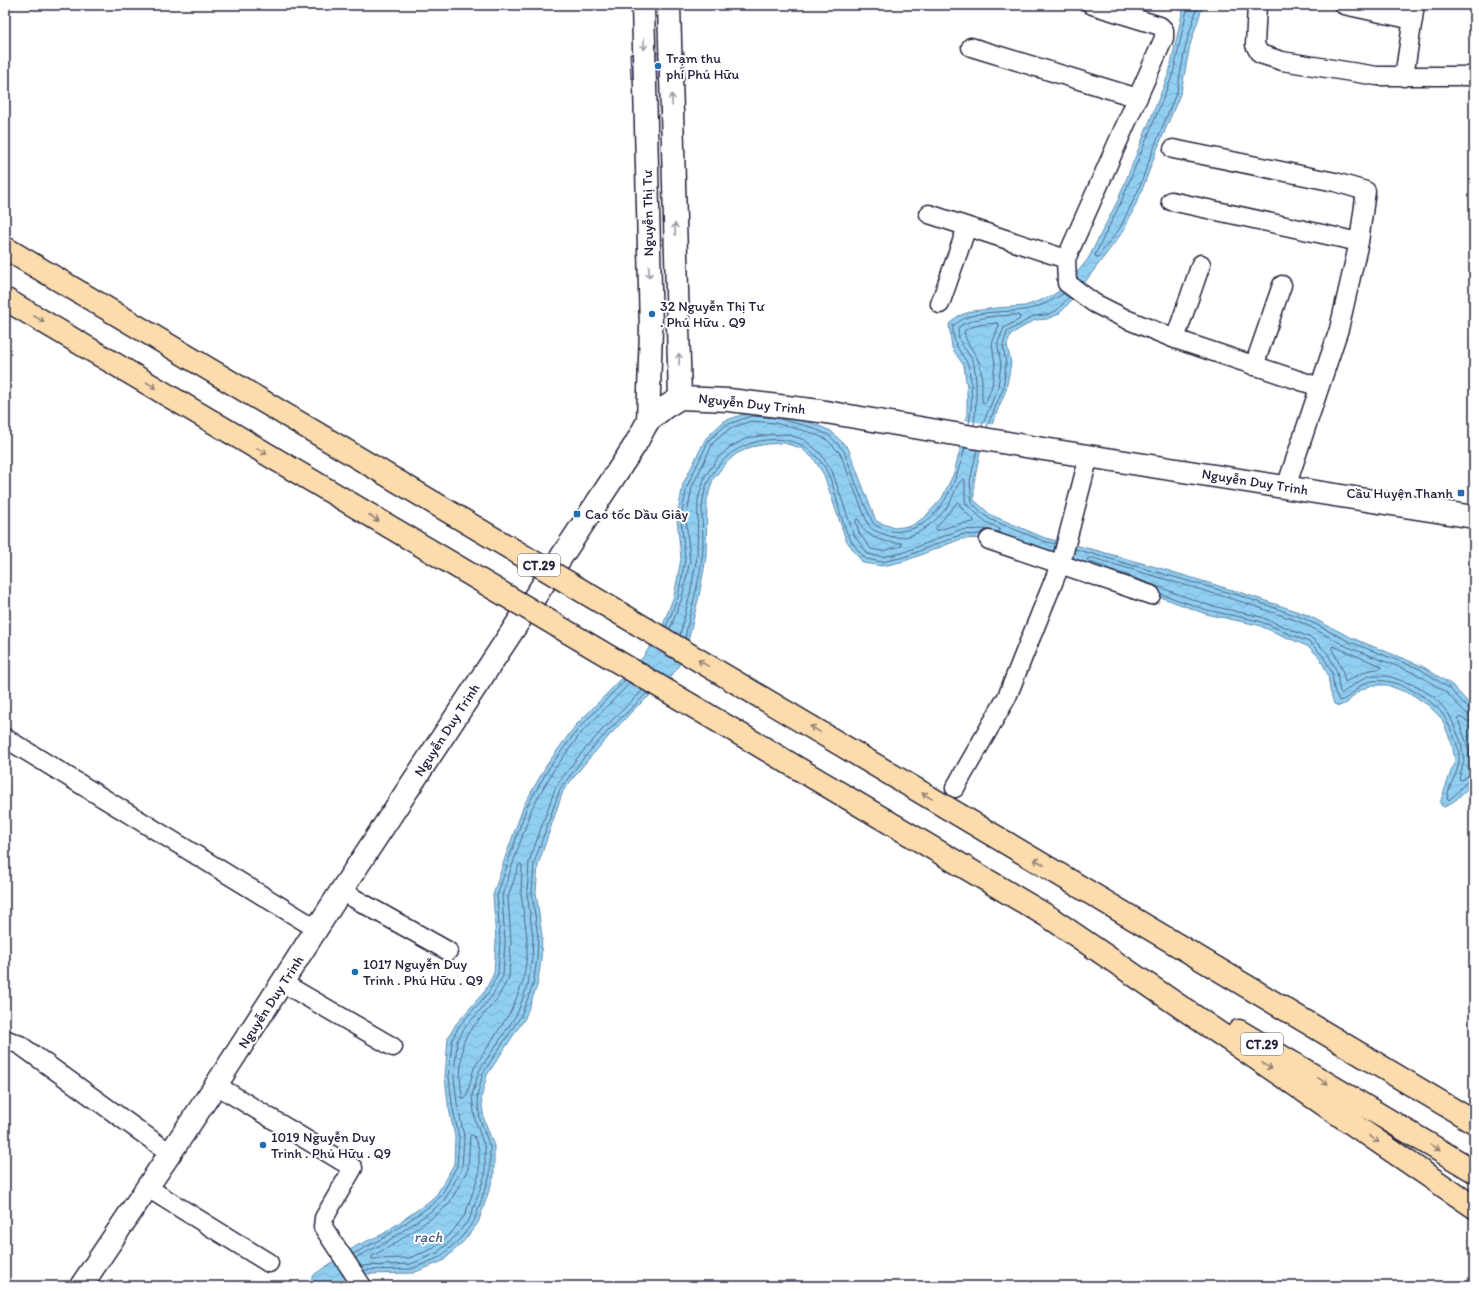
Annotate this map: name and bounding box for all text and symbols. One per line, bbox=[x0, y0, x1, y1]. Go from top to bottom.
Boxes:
one-way arrow bbox=[640, 37, 648, 50]
place label: Trạm thu phí Phú Hữu bbox=[666, 50, 740, 83]
marker: Trạm thu phí Phú Hữu bbox=[653, 61, 663, 71]
one-way arrow bbox=[668, 94, 676, 107]
street label: Nguyễn Thị Tư bbox=[639, 169, 657, 256]
one-way arrow bbox=[672, 223, 679, 236]
one-way arrow bbox=[646, 265, 653, 278]
place label: 32 Nguyễn Thị Tư . Phú Hữu . Q9 bbox=[660, 298, 765, 331]
marker: 32 Nguyễn Thị Tư . Phú Hữu . Q9 bbox=[647, 309, 657, 319]
one-way arrow bbox=[33, 316, 45, 324]
one-way arrow bbox=[675, 353, 683, 366]
one-way arrow bbox=[144, 382, 156, 390]
street label: Nguyễn Duy Trinh bbox=[698, 390, 806, 418]
one-way arrow bbox=[256, 448, 268, 456]
street label: Nguyễn Duy Trinh bbox=[1201, 465, 1309, 499]
place label: Cầu Huyện Thanh bbox=[1346, 485, 1453, 502]
marker: Cầu Huyện Thanh bbox=[1456, 488, 1466, 498]
place label: Cao tốc Dầu Giây bbox=[585, 506, 689, 523]
marker: Cao tốc Dầu Giây bbox=[572, 509, 582, 519]
one-way arrow bbox=[368, 514, 380, 522]
road number: CT.29 bbox=[518, 554, 560, 576]
one-way arrow bbox=[697, 658, 709, 666]
street label: Nguyễn Duy Trinh bbox=[411, 680, 483, 780]
one-way arrow bbox=[809, 725, 821, 733]
one-way arrow bbox=[921, 791, 933, 799]
one-way arrow bbox=[1033, 858, 1045, 866]
street label: Nguyễn Duy Trinh bbox=[235, 952, 307, 1052]
place label: 1017 Nguyễn Duy Trinh . Phú Hữu . Q9 bbox=[363, 956, 483, 989]
marker: 1017 Nguyễn Duy Trinh . Phú Hữu . Q9 bbox=[350, 967, 360, 977]
road number: CT.29 bbox=[1241, 1033, 1283, 1055]
one-way arrow bbox=[1261, 1062, 1272, 1070]
one-way arrow bbox=[1317, 1077, 1329, 1085]
place label: 1019 Nguyễn Duy Trinh . Phú Hữu . Q9 bbox=[271, 1129, 391, 1162]
one-way arrow bbox=[1368, 1135, 1379, 1143]
marker: 1019 Nguyễn Duy Trinh . Phú Hữu . Q9 bbox=[258, 1140, 268, 1150]
one-way arrow bbox=[1429, 1144, 1441, 1152]
water label: rạch bbox=[414, 1228, 443, 1246]

